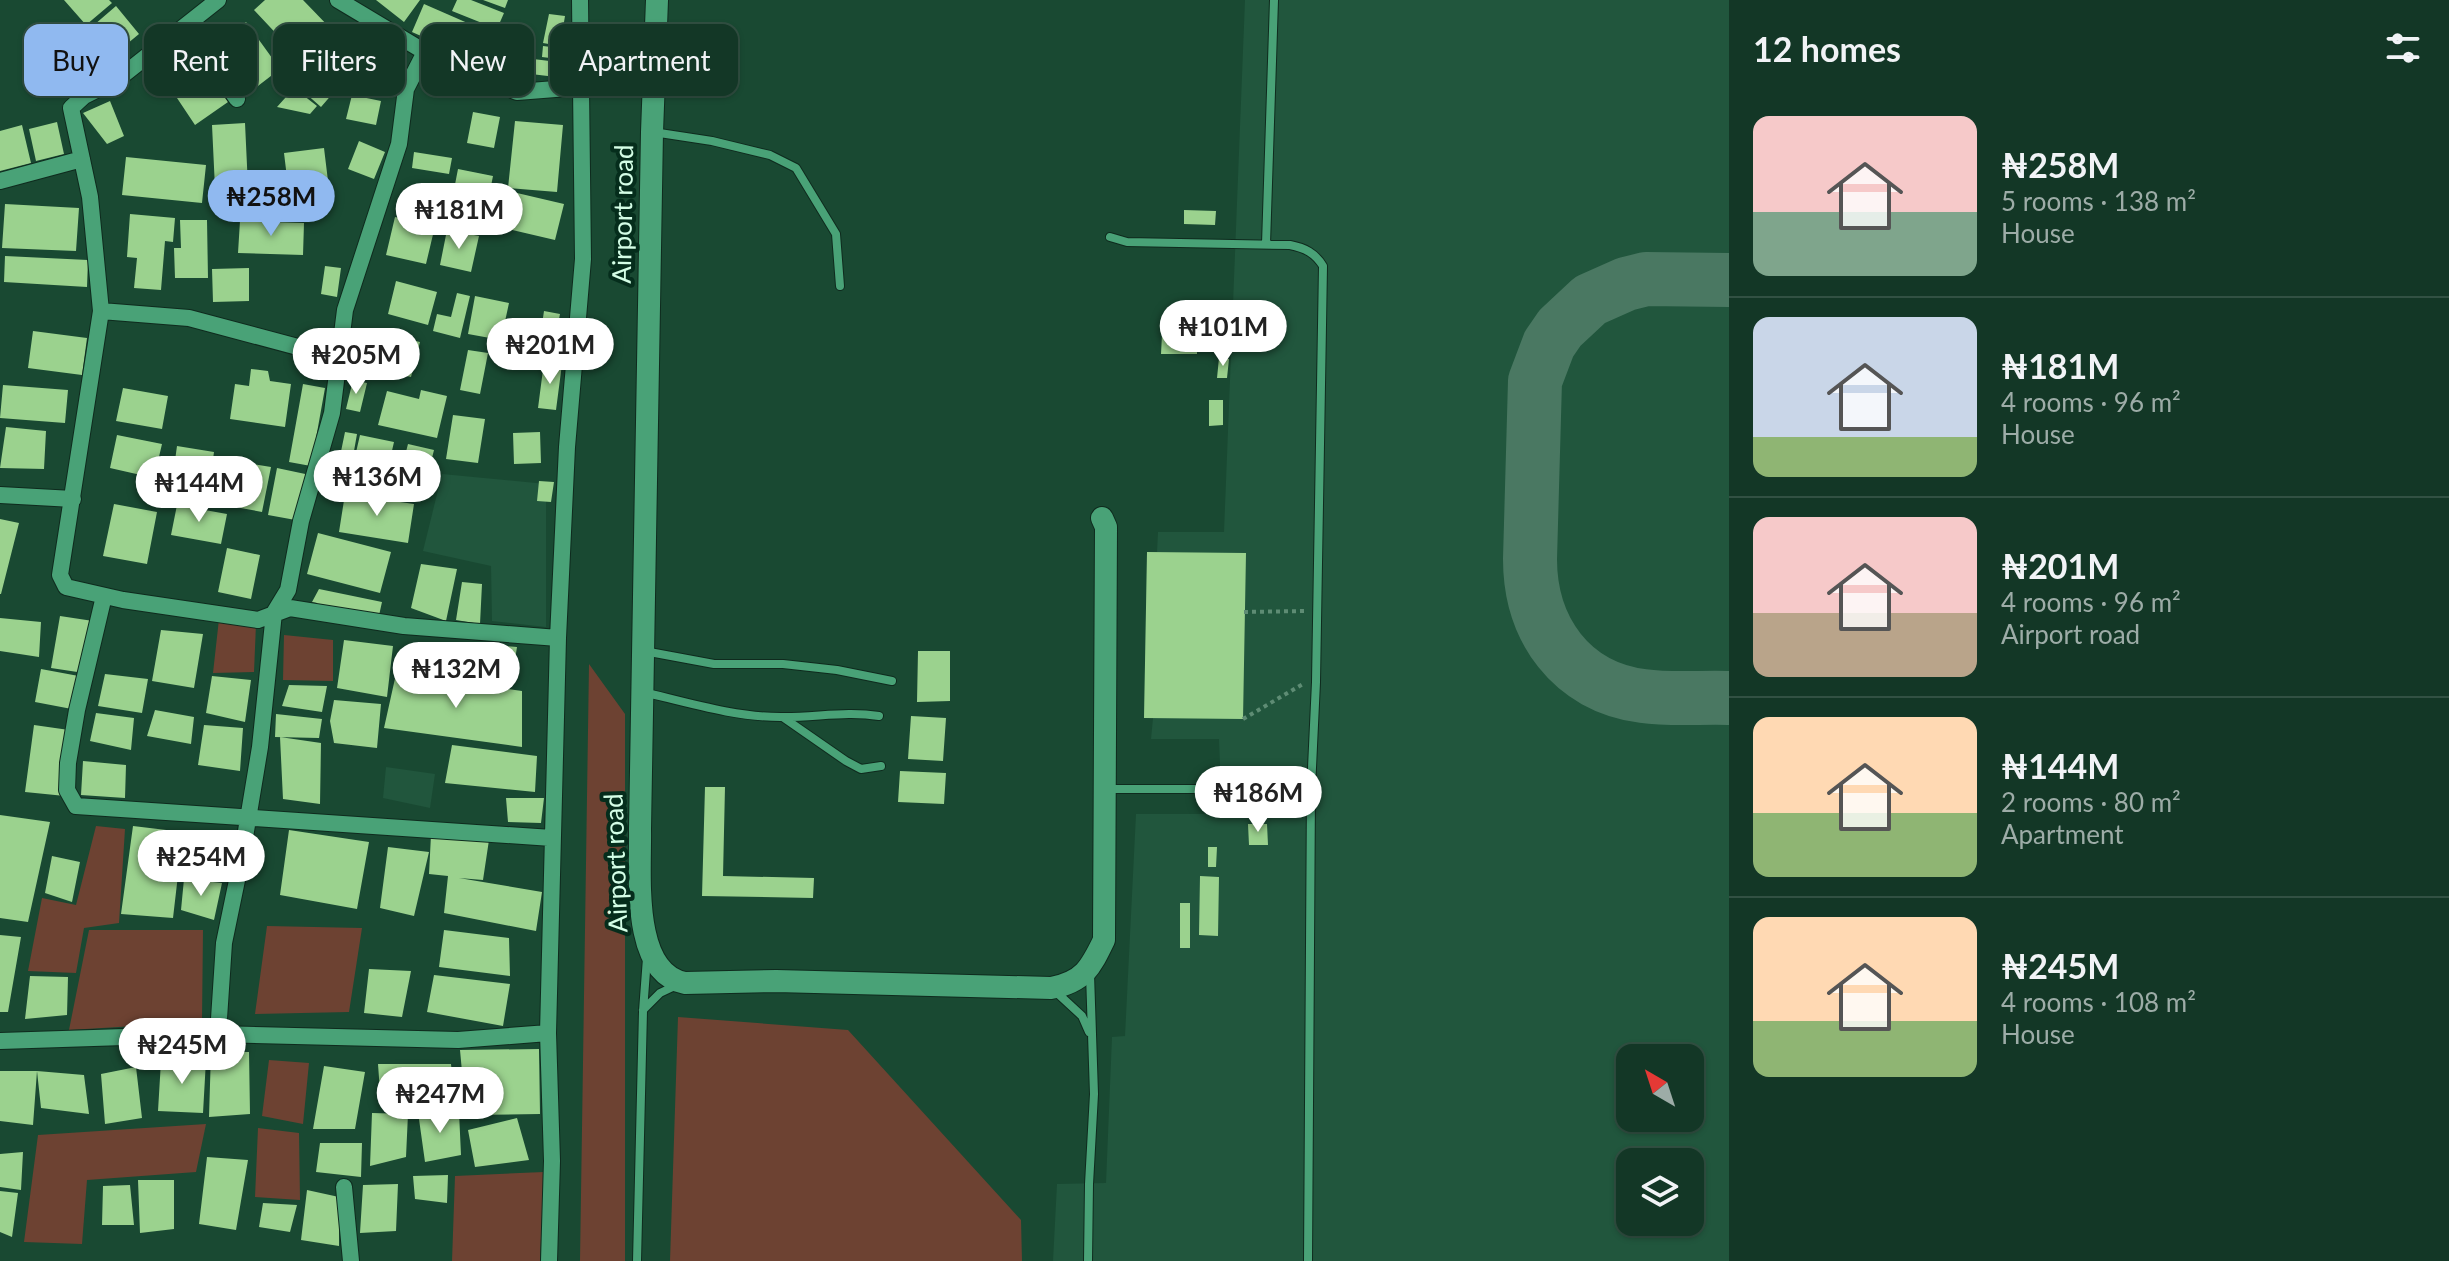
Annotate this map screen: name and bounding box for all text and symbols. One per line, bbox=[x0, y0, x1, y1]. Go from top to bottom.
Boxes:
chip: Buy bbox=[24, 24, 128, 96]
chip: Rent bbox=[144, 24, 257, 96]
chip: Filters bbox=[273, 24, 405, 96]
chip: New bbox=[421, 24, 534, 96]
chip: Apartment bbox=[550, 24, 738, 96]
icon: filters bbox=[2381, 26, 2425, 70]
text: 12 homes bbox=[1753, 28, 1901, 69]
street label: Airport road bbox=[605, 144, 639, 284]
text: ₦258M bbox=[2001, 144, 2119, 185]
icon: home bbox=[1817, 148, 1913, 244]
pin: ₦258M bbox=[215, 170, 327, 238]
text: ₦258M bbox=[226, 180, 316, 212]
pin: ₦181M bbox=[403, 183, 515, 251]
text: 5 rooms · 138 m² bbox=[2001, 185, 2196, 217]
text: ₦181M bbox=[414, 193, 504, 225]
text: House bbox=[2001, 217, 2075, 249]
pin: ₦101M bbox=[1167, 300, 1279, 368]
text: ₦101M bbox=[1178, 310, 1268, 342]
pin: ₦201M bbox=[494, 318, 606, 386]
pin: ₦205M bbox=[300, 328, 412, 396]
text: ₦201M bbox=[505, 328, 595, 360]
text: ₦205M bbox=[311, 338, 401, 370]
text: ₦181M bbox=[2001, 345, 2119, 386]
icon: home bbox=[1817, 349, 1913, 445]
text: 4 rooms · 96 m² bbox=[2001, 386, 2181, 418]
text: House bbox=[2001, 418, 2075, 450]
pin: ₦136M bbox=[321, 450, 433, 518]
pin: ₦144M bbox=[143, 456, 255, 524]
text: ₦136M bbox=[332, 460, 422, 492]
text: ₦144M bbox=[154, 466, 244, 498]
text: ₦201M bbox=[2001, 545, 2119, 586]
icon: home bbox=[1817, 549, 1913, 645]
text: 4 rooms · 96 m² bbox=[2001, 586, 2181, 618]
text: Airport road bbox=[2001, 618, 2140, 650]
pin: ₦132M bbox=[400, 642, 512, 710]
text: ₦132M bbox=[411, 652, 501, 684]
text: ₦144M bbox=[2001, 745, 2119, 786]
icon: home bbox=[1817, 749, 1913, 845]
pin: ₦186M bbox=[1202, 766, 1314, 834]
text: ₦186M bbox=[1213, 776, 1303, 808]
text: 2 rooms · 80 m² bbox=[2001, 786, 2181, 818]
street label: Airport road bbox=[597, 793, 633, 933]
text: Apartment bbox=[2001, 818, 2124, 850]
pin: ₦254M bbox=[145, 830, 257, 898]
text: ₦254M bbox=[156, 840, 246, 872]
text: ₦245M bbox=[2001, 945, 2119, 986]
icon: home bbox=[1817, 949, 1913, 1045]
text: 4 rooms · 108 m² bbox=[2001, 986, 2196, 1018]
pin: ₦245M bbox=[126, 1018, 238, 1086]
text: House bbox=[2001, 1018, 2075, 1050]
text: ₦245M bbox=[137, 1028, 227, 1060]
north arrow bbox=[1616, 1044, 1704, 1132]
map controls bbox=[1616, 1044, 1704, 1236]
pin: ₦247M bbox=[384, 1067, 496, 1135]
text: ₦247M bbox=[395, 1077, 485, 1109]
button: layers bbox=[1616, 1148, 1704, 1236]

